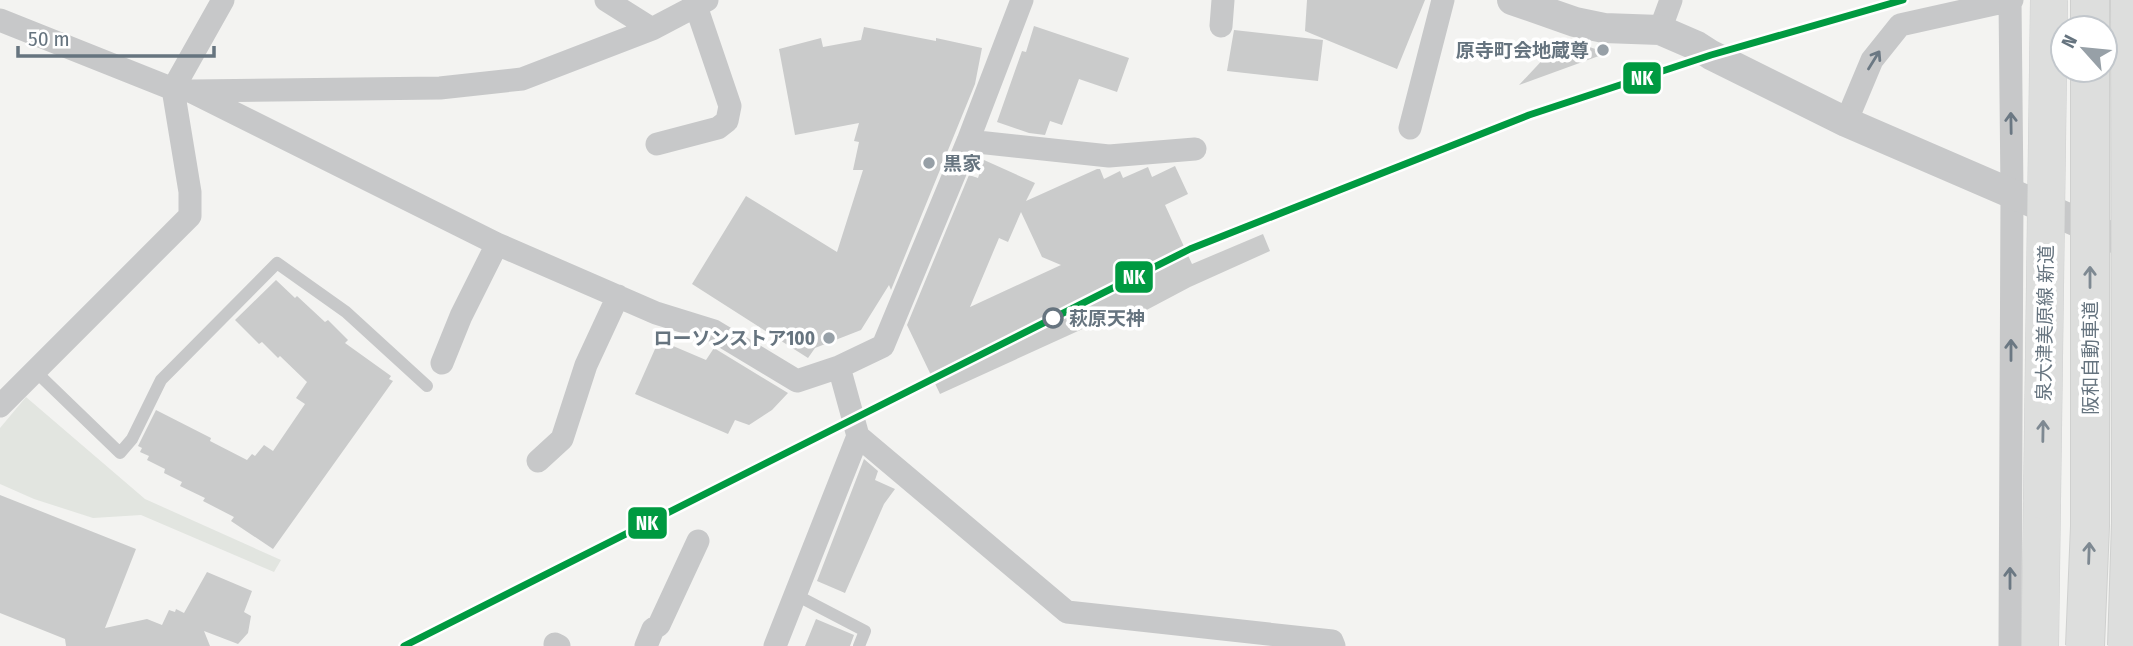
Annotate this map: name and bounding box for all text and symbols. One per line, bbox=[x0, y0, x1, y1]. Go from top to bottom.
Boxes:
scale bar bbox=[18, 14, 214, 58]
north arrow bbox=[2049, 14, 2119, 84]
text: 50 m bbox=[28, 26, 70, 52]
text: N bbox=[2056, 31, 2082, 52]
place label: 原寺町会地蔵尊 bbox=[1456, 39, 1589, 62]
marker: 原寺町会地蔵尊 bbox=[1595, 42, 1611, 58]
one-way arrow bbox=[1867, 50, 1881, 70]
line badge: NK bbox=[1622, 61, 1662, 95]
text: NK bbox=[1631, 67, 1654, 90]
one-way arrow bbox=[2004, 112, 2018, 135]
place label: 黒家 bbox=[943, 152, 981, 175]
marker: 黒家 bbox=[921, 155, 937, 171]
street label: 泉大津美原線 新道 bbox=[2032, 245, 2058, 401]
line badge: NK bbox=[1114, 260, 1154, 294]
text: NK bbox=[1123, 266, 1146, 289]
one-way arrow bbox=[2083, 266, 2097, 289]
street label: 阪和自動車道 bbox=[2079, 301, 2102, 415]
place label: 萩原天神 bbox=[1069, 307, 1145, 330]
marker: 萩原天神 bbox=[1043, 308, 1063, 328]
place label: ローソンストア100 bbox=[654, 327, 815, 350]
marker: ローソンストア100 bbox=[821, 330, 837, 346]
one-way arrow bbox=[2004, 339, 2018, 362]
one-way arrow bbox=[2036, 420, 2050, 443]
line badge: NK bbox=[627, 506, 668, 540]
text: NK bbox=[636, 512, 659, 535]
one-way arrow bbox=[2083, 542, 2096, 565]
one-way arrow bbox=[2003, 567, 2017, 590]

